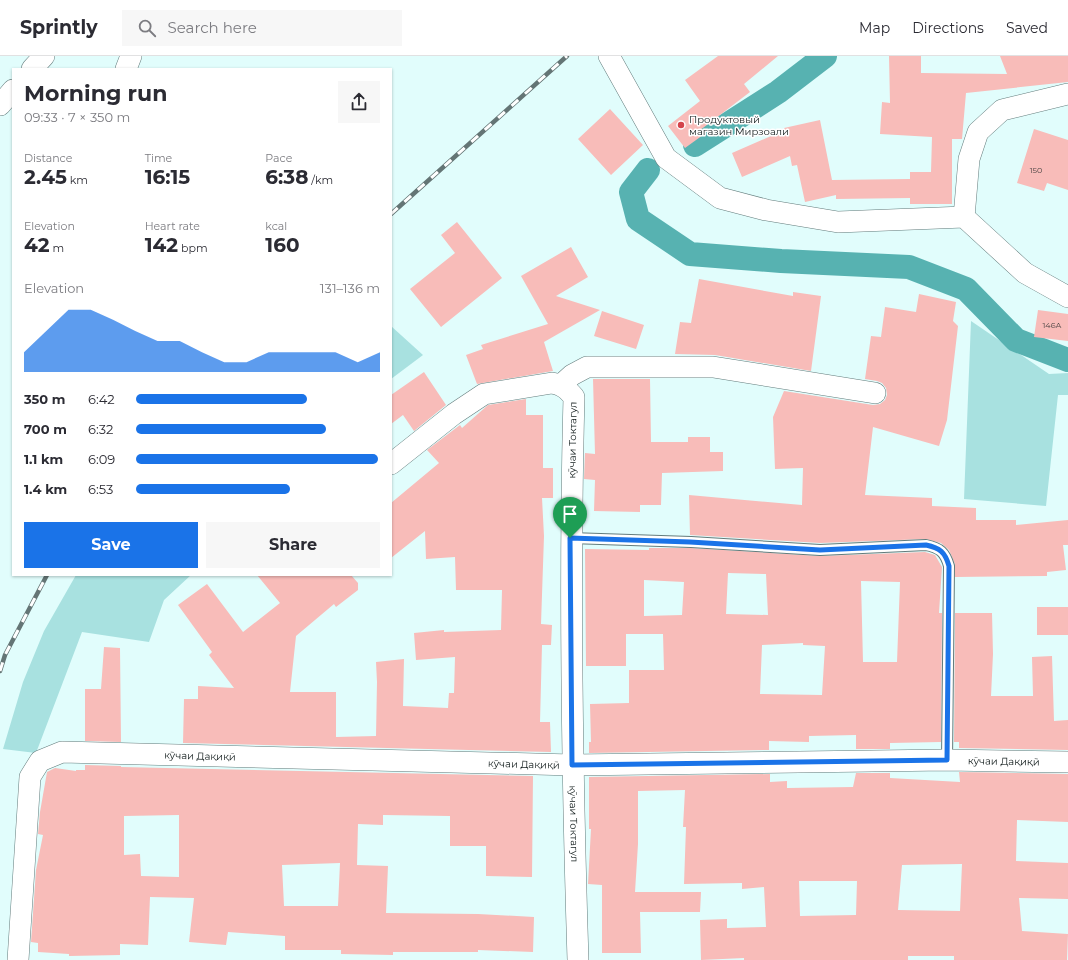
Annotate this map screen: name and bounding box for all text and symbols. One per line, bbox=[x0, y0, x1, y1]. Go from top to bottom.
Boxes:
search box bbox=[122, 10, 402, 46]
text: Sprintly bbox=[20, 16, 98, 39]
icon: search bbox=[136, 17, 158, 39]
text: Search here bbox=[168, 18, 257, 37]
text: Map bbox=[859, 19, 890, 37]
text: Directions bbox=[912, 19, 984, 37]
text: Saved bbox=[1006, 19, 1048, 37]
text: Morning run bbox=[24, 80, 167, 107]
button: share bbox=[338, 81, 380, 123]
text: 09:33 · 7 × 350 m bbox=[24, 109, 130, 125]
place label: Продуктовый магазин Мирзоали bbox=[689, 113, 789, 138]
marker: Продуктовый магазин Мирзоали bbox=[676, 120, 686, 130]
text: Distance bbox=[24, 151, 72, 165]
text: Time bbox=[145, 151, 172, 165]
text: Pace bbox=[265, 151, 292, 165]
text: 2.45 bbox=[24, 165, 67, 189]
text: 16:15 bbox=[145, 165, 190, 189]
text: 6:38 bbox=[265, 165, 308, 189]
house number: 150 bbox=[1030, 165, 1042, 175]
text: km bbox=[67, 173, 88, 187]
text: /km bbox=[308, 173, 333, 187]
text: Elevation bbox=[24, 219, 75, 233]
text: Heart rate bbox=[145, 219, 200, 233]
text: kcal bbox=[265, 219, 287, 233]
text: 42 bbox=[24, 233, 50, 257]
text: 142 bbox=[145, 233, 178, 257]
text: 160 bbox=[265, 233, 300, 257]
text: m bbox=[50, 241, 64, 255]
text: bpm bbox=[178, 241, 208, 255]
text: Elevation bbox=[24, 280, 84, 296]
text: 131–136 m bbox=[320, 280, 380, 296]
house number: 146А bbox=[1042, 320, 1062, 330]
text: 350 m bbox=[24, 391, 65, 407]
text: 6:42 bbox=[88, 391, 115, 407]
street label: кӯчаи Токтагул bbox=[565, 401, 580, 479]
text: 700 m bbox=[24, 421, 67, 437]
text: 6:32 bbox=[88, 421, 113, 437]
text: 1.1 km bbox=[24, 451, 63, 467]
text: 6:09 bbox=[88, 451, 115, 467]
text: 1.4 km bbox=[24, 481, 67, 497]
text: 6:53 bbox=[88, 481, 113, 497]
pin bbox=[553, 497, 587, 538]
icon: arrive bbox=[559, 503, 581, 525]
button: Save bbox=[24, 522, 198, 568]
button: Share bbox=[206, 522, 380, 568]
street label: кӯчаи Дақиқӣ bbox=[164, 749, 236, 763]
street label: кӯчаи Дақиқӣ bbox=[968, 754, 1040, 769]
street label: кӯчаи Дақиқӣ bbox=[488, 757, 560, 772]
street label: кӯчаи Токтагул bbox=[566, 785, 581, 862]

